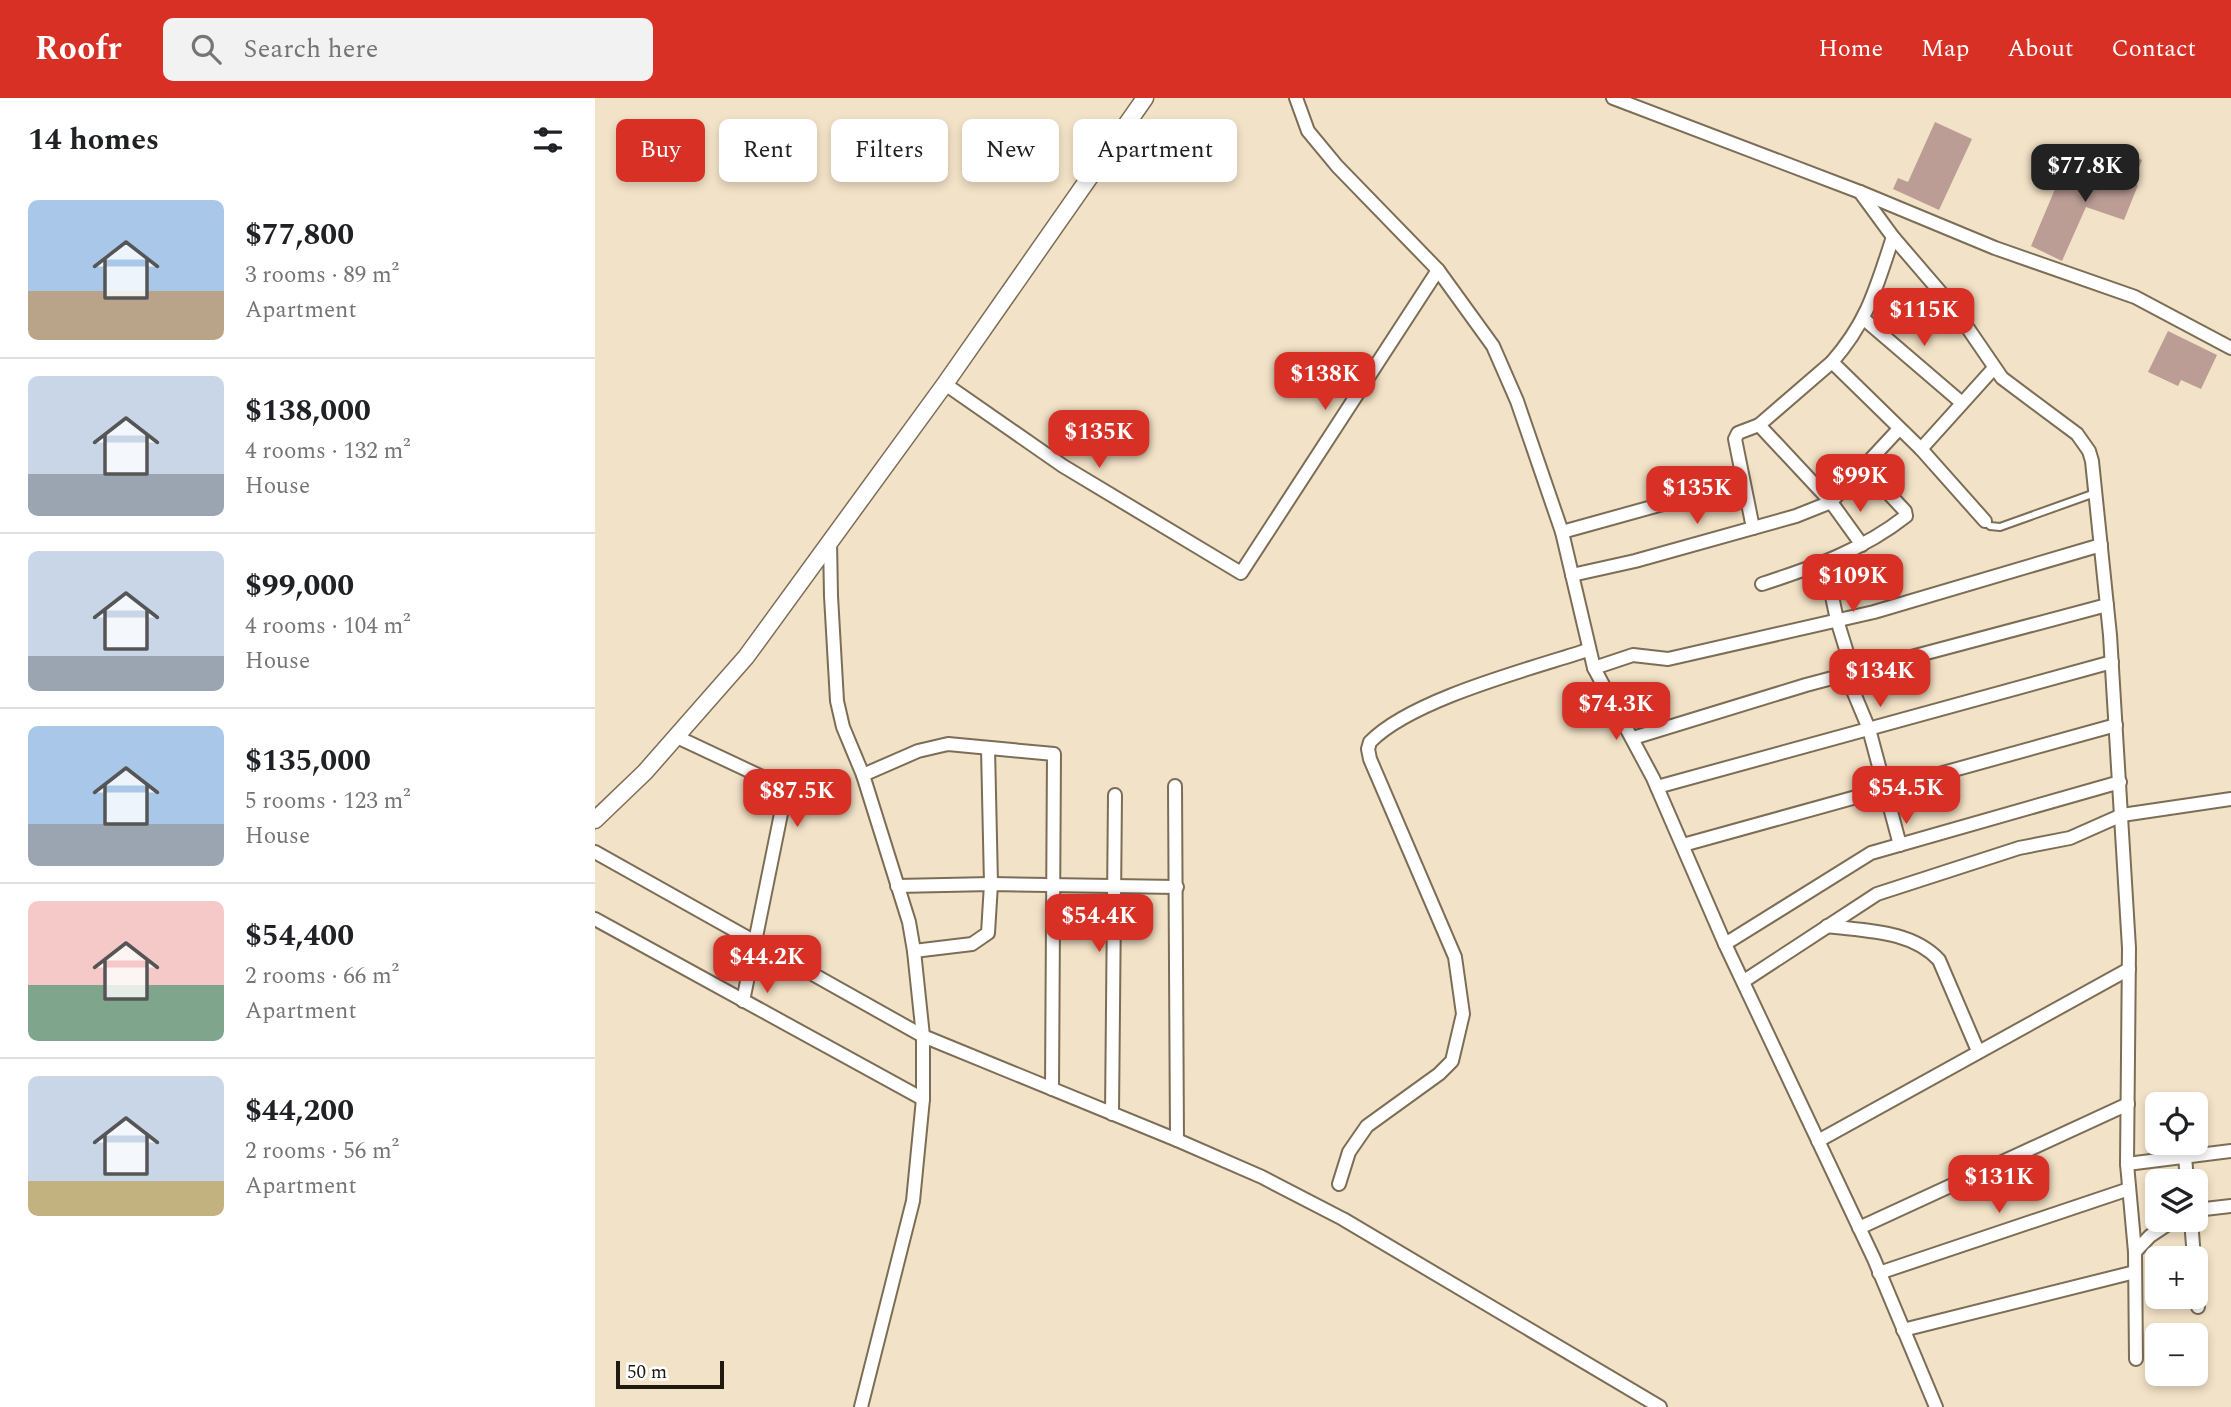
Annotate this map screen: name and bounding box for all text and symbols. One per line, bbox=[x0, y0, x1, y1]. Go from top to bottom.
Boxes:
search box bbox=[163, 18, 653, 81]
text: Roofr bbox=[35, 24, 121, 74]
text: Search here bbox=[243, 29, 378, 69]
icon: search bbox=[187, 30, 225, 68]
text: Home bbox=[1818, 31, 1883, 67]
text: Map bbox=[1921, 31, 1969, 67]
text: About bbox=[2007, 31, 2073, 67]
text: Contact bbox=[2111, 31, 2196, 67]
text: 14 homes bbox=[28, 117, 159, 163]
chip: Buy bbox=[616, 119, 705, 182]
chip: Rent bbox=[719, 119, 817, 182]
chip: Filters bbox=[831, 119, 948, 182]
chip: New bbox=[962, 119, 1059, 182]
chip: Apartment bbox=[1073, 119, 1237, 182]
icon: filters bbox=[529, 121, 567, 159]
pin: $77.8K bbox=[2028, 144, 2142, 204]
text: $77.8K bbox=[2047, 149, 2123, 184]
text: $77,800 bbox=[245, 212, 354, 258]
icon: home bbox=[84, 228, 168, 312]
text: 3 rooms · 89 m² bbox=[245, 258, 399, 293]
pin: $115K bbox=[1875, 288, 1973, 348]
text: Apartment bbox=[245, 293, 357, 328]
text: $115K bbox=[1889, 293, 1959, 328]
pin: $138K bbox=[1276, 352, 1374, 412]
text: $138K bbox=[1290, 357, 1360, 392]
text: $138,000 bbox=[245, 388, 371, 434]
icon: home bbox=[84, 404, 168, 488]
pin: $135K bbox=[1050, 410, 1148, 470]
text: $135K bbox=[1064, 415, 1134, 450]
text: 4 rooms · 132 m² bbox=[245, 434, 411, 469]
pin: $99K bbox=[1819, 454, 1901, 514]
text: $99K bbox=[1832, 459, 1888, 494]
pin: $135K bbox=[1648, 466, 1746, 526]
text: House bbox=[245, 469, 310, 504]
text: $135K bbox=[1662, 471, 1732, 506]
pin: $109K bbox=[1804, 554, 1902, 614]
text: $109K bbox=[1818, 559, 1888, 594]
text: $99,000 bbox=[245, 563, 354, 609]
icon: home bbox=[84, 579, 168, 663]
text: 4 rooms · 104 m² bbox=[245, 609, 411, 644]
text: House bbox=[245, 644, 310, 679]
pin: $134K bbox=[1831, 650, 1929, 709]
text: $134K bbox=[1845, 654, 1915, 689]
pin: $74.3K bbox=[1559, 682, 1673, 742]
text: $74.3K bbox=[1578, 687, 1654, 722]
text: $135,000 bbox=[245, 738, 371, 784]
icon: home bbox=[84, 754, 168, 838]
pin: $54.5K bbox=[1849, 766, 1963, 826]
pin: $87.5K bbox=[740, 770, 854, 829]
text: $54.5K bbox=[1868, 771, 1944, 806]
text: $87.5K bbox=[759, 774, 835, 809]
text: 5 rooms · 123 m² bbox=[245, 784, 411, 819]
text: House bbox=[245, 819, 310, 854]
pin: $54.4K bbox=[1042, 894, 1156, 954]
text: $54.4K bbox=[1061, 899, 1137, 934]
text: $54,400 bbox=[245, 913, 354, 959]
icon: home bbox=[84, 929, 168, 1013]
pin: $44.2K bbox=[710, 936, 824, 995]
text: $44.2K bbox=[729, 940, 805, 975]
text: 2 rooms · 66 m² bbox=[245, 959, 399, 994]
text: Apartment bbox=[245, 994, 357, 1029]
text: $44,200 bbox=[245, 1088, 354, 1134]
map controls bbox=[2145, 1092, 2208, 1386]
button: locate bbox=[2145, 1092, 2208, 1155]
icon: home bbox=[84, 1104, 168, 1188]
text: 2 rooms · 56 m² bbox=[245, 1134, 399, 1169]
pin: $131K bbox=[1950, 1156, 2048, 1215]
text: $131K bbox=[1964, 1160, 2034, 1195]
text: Apartment bbox=[245, 1169, 357, 1204]
button: layers bbox=[2145, 1169, 2208, 1232]
button: + bbox=[2145, 1246, 2208, 1309]
button: − bbox=[2145, 1323, 2208, 1386]
scale bar bbox=[616, 1358, 725, 1390]
text: 50 m bbox=[627, 1358, 667, 1387]

